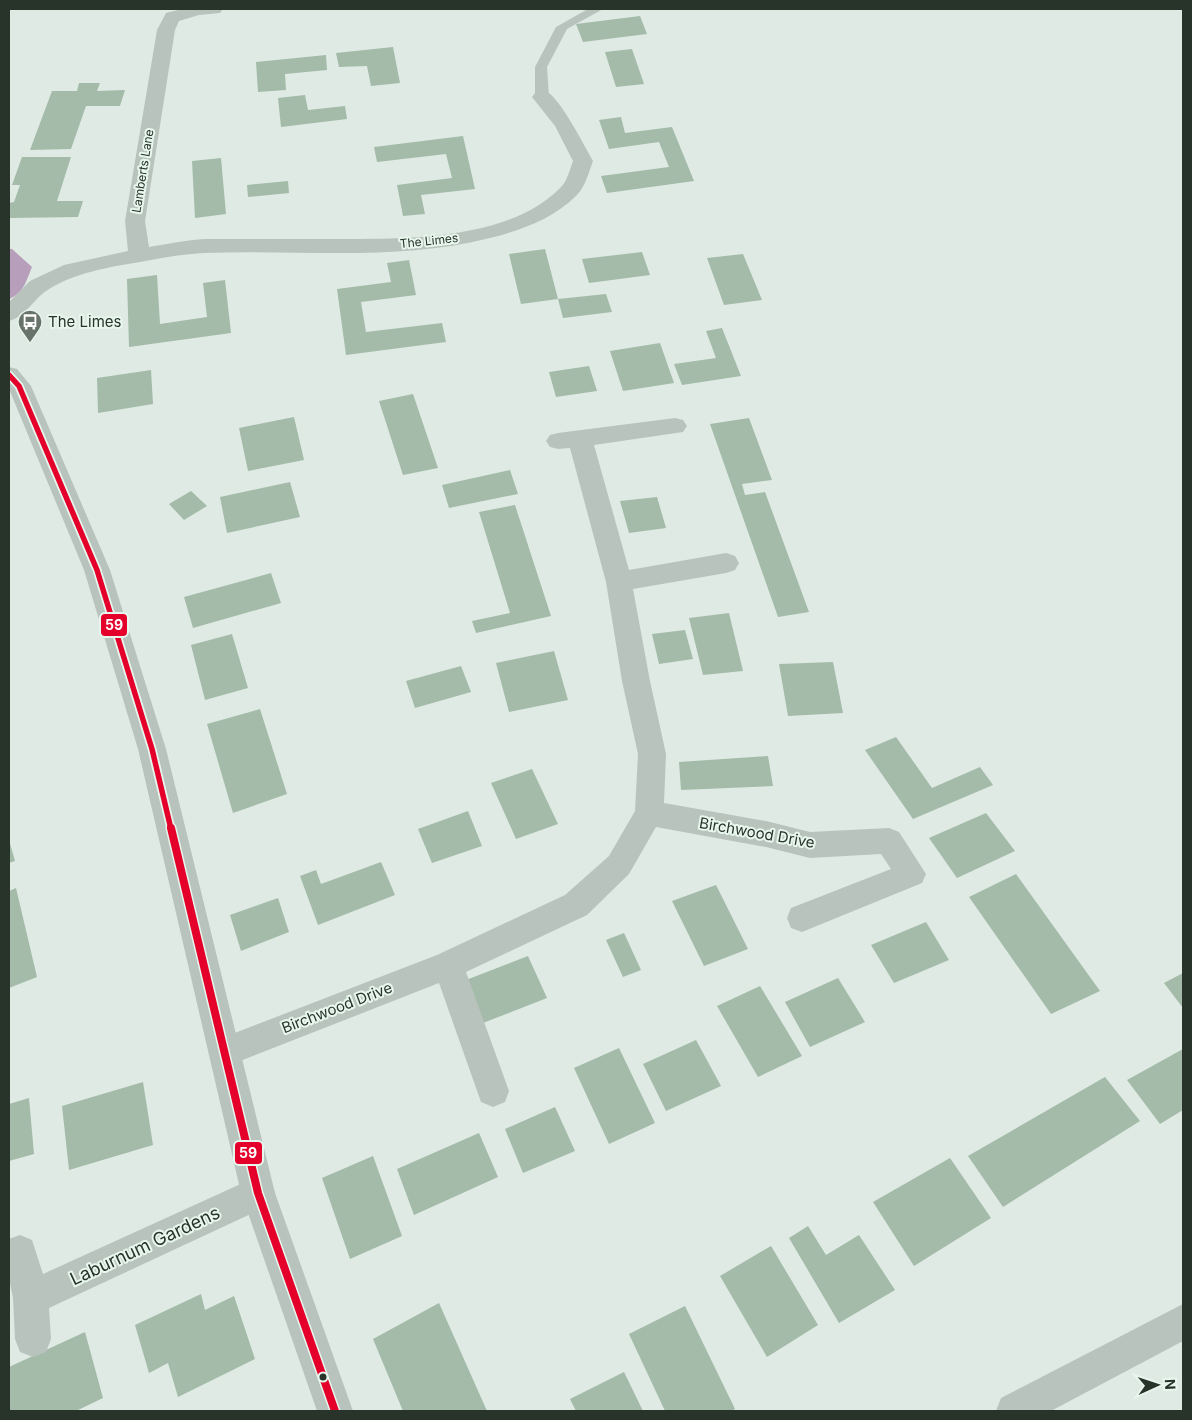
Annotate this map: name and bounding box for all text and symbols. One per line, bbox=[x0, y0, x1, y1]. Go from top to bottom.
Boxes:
street label: Lamberts Lane bbox=[129, 128, 157, 214]
street label: The Limes bbox=[399, 230, 459, 251]
bus stop icon: The Limes bbox=[17, 309, 43, 343]
place label: The Limes bbox=[48, 312, 122, 331]
line badge: 59 bbox=[100, 613, 128, 637]
text: 59 bbox=[105, 616, 123, 633]
street label: Birchwood Drive bbox=[698, 813, 816, 852]
street label: Birchwood Drive bbox=[279, 978, 395, 1037]
line badge: 59 bbox=[234, 1141, 263, 1165]
text: 59 bbox=[239, 1144, 257, 1161]
street label: Laburnum Gardens bbox=[67, 1202, 223, 1289]
north arrow bbox=[1132, 1360, 1182, 1410]
unlabelled marker bbox=[318, 1372, 328, 1382]
text: N bbox=[1162, 1379, 1179, 1390]

